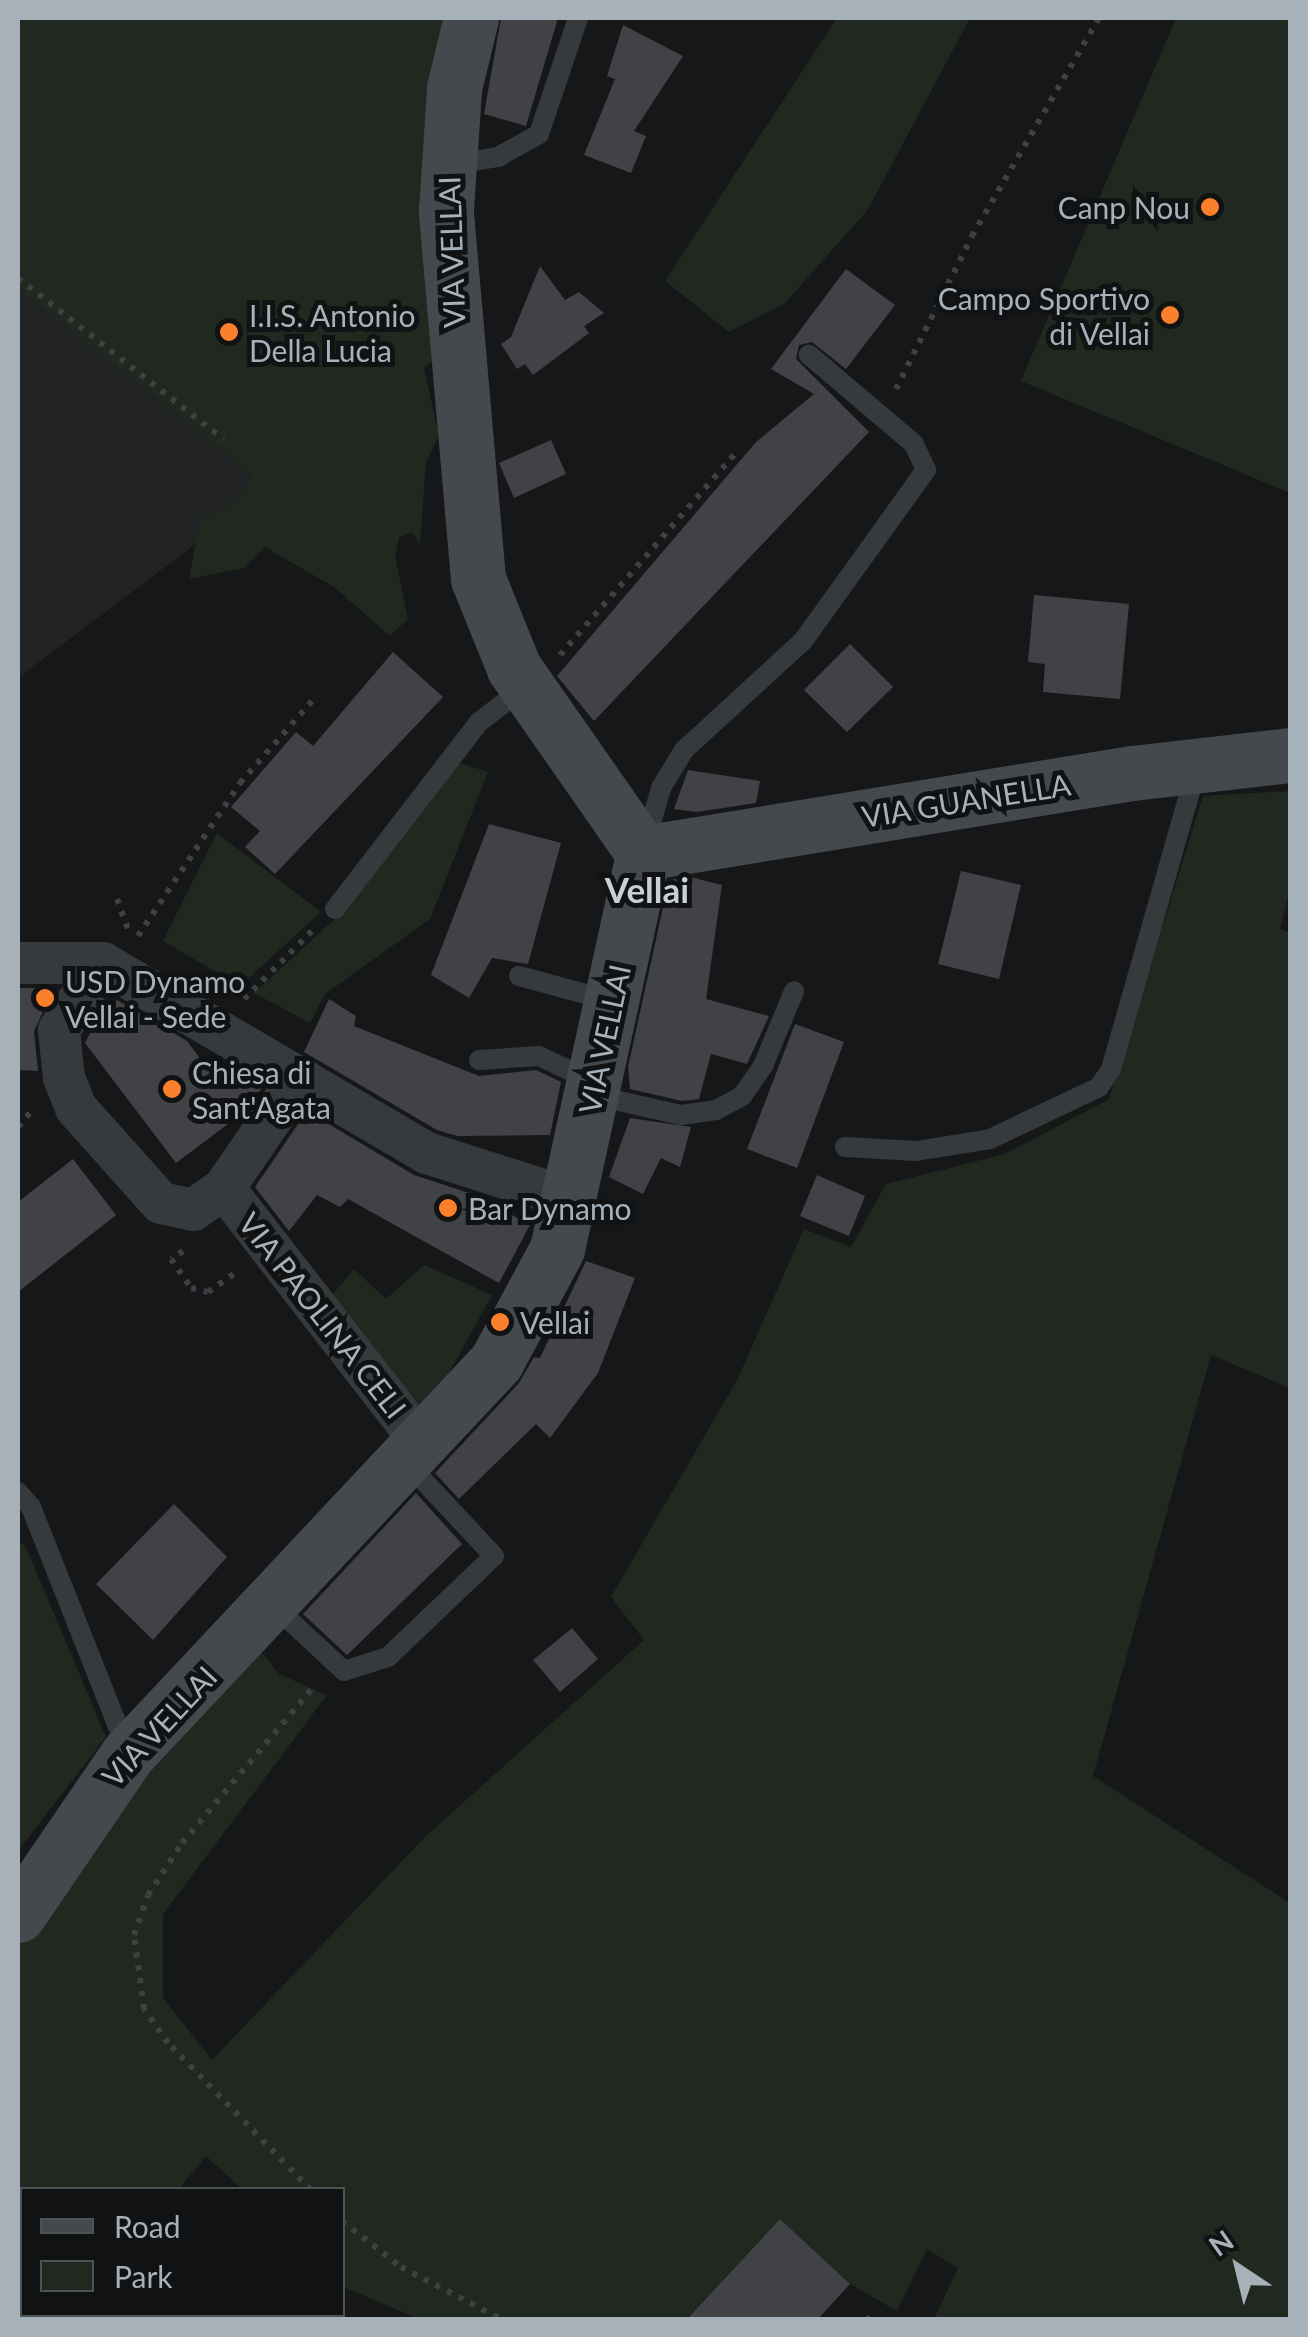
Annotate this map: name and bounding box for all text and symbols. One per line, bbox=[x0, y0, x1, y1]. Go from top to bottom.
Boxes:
street label: VIA VELLAI bbox=[430, 174, 472, 330]
place label: Canp Nou bbox=[1058, 189, 1190, 225]
marker: Canp Nou bbox=[1199, 196, 1221, 218]
place label: Campo Sportivo di Vellai bbox=[938, 280, 1150, 350]
place label: I.I.S. Antonio Della Lucia bbox=[249, 297, 416, 368]
marker: Campo Sportivo di Vellai bbox=[1159, 304, 1181, 326]
marker: I.I.S. Antonio Della Lucia bbox=[218, 321, 240, 343]
street label: VIA GUANELLA bbox=[859, 766, 1073, 834]
district label: Vellai bbox=[605, 868, 689, 910]
street label: VIA VELLAI bbox=[570, 960, 638, 1118]
place label: USD Dynamo Vellai - Sede bbox=[65, 963, 245, 1034]
marker: USD Dynamo Vellai - Sede bbox=[34, 987, 56, 1009]
place label: Chiesa di Sant'Agata bbox=[192, 1054, 331, 1124]
marker: Chiesa di Sant'Agata bbox=[161, 1078, 183, 1100]
place label: Bar Dynamo bbox=[468, 1190, 632, 1226]
marker: Bar Dynamo bbox=[437, 1197, 459, 1219]
street label: VIA PAOLINA CELI bbox=[231, 1204, 415, 1426]
place label: Vellai bbox=[520, 1304, 590, 1340]
marker: Vellai bbox=[489, 1311, 511, 1333]
street label: VIA VELLAI bbox=[93, 1657, 225, 1795]
legend bbox=[20, 2187, 345, 2317]
text: Road bbox=[114, 2208, 181, 2244]
north arrow bbox=[1188, 2217, 1288, 2317]
text: N bbox=[1202, 2222, 1239, 2263]
text: Park bbox=[114, 2258, 173, 2294]

